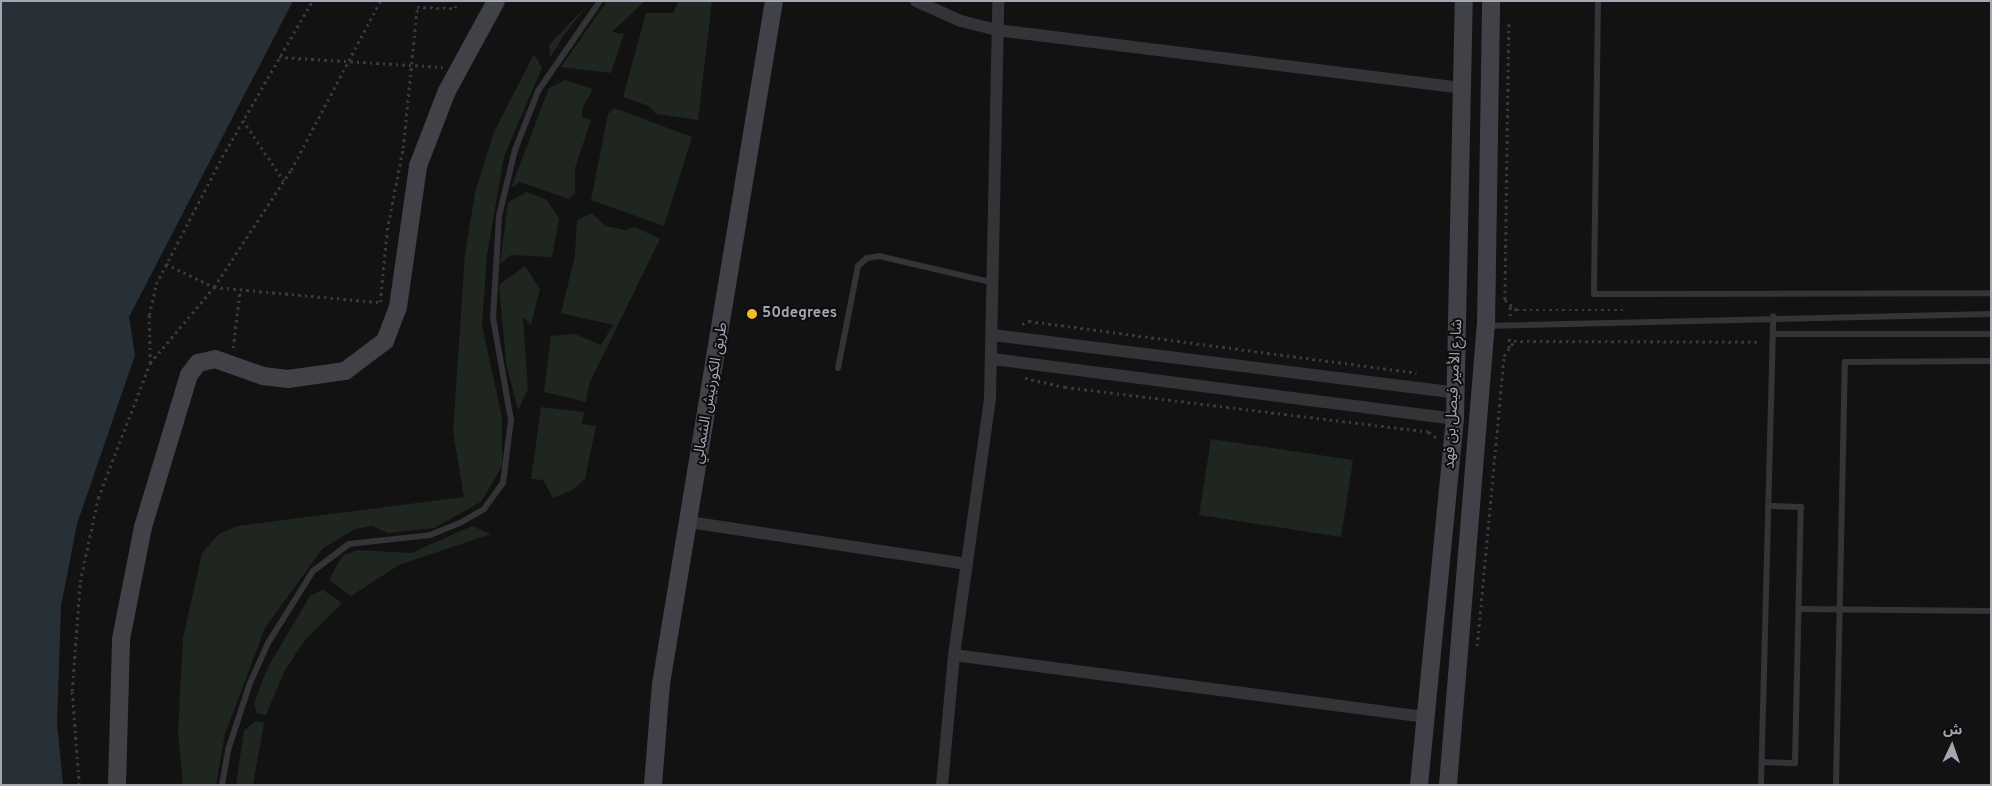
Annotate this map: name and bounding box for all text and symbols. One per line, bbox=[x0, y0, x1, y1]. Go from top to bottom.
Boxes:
place label: 50degrees bbox=[762, 305, 837, 323]
marker: 50degrees bbox=[746, 308, 758, 320]
street label: شارع الأمير فيصل بن فهد bbox=[1441, 319, 1467, 469]
street label: طريق الكورنيش الشمالي bbox=[690, 321, 732, 465]
north arrow bbox=[1927, 721, 1977, 771]
text: ش bbox=[1943, 722, 1963, 740]

